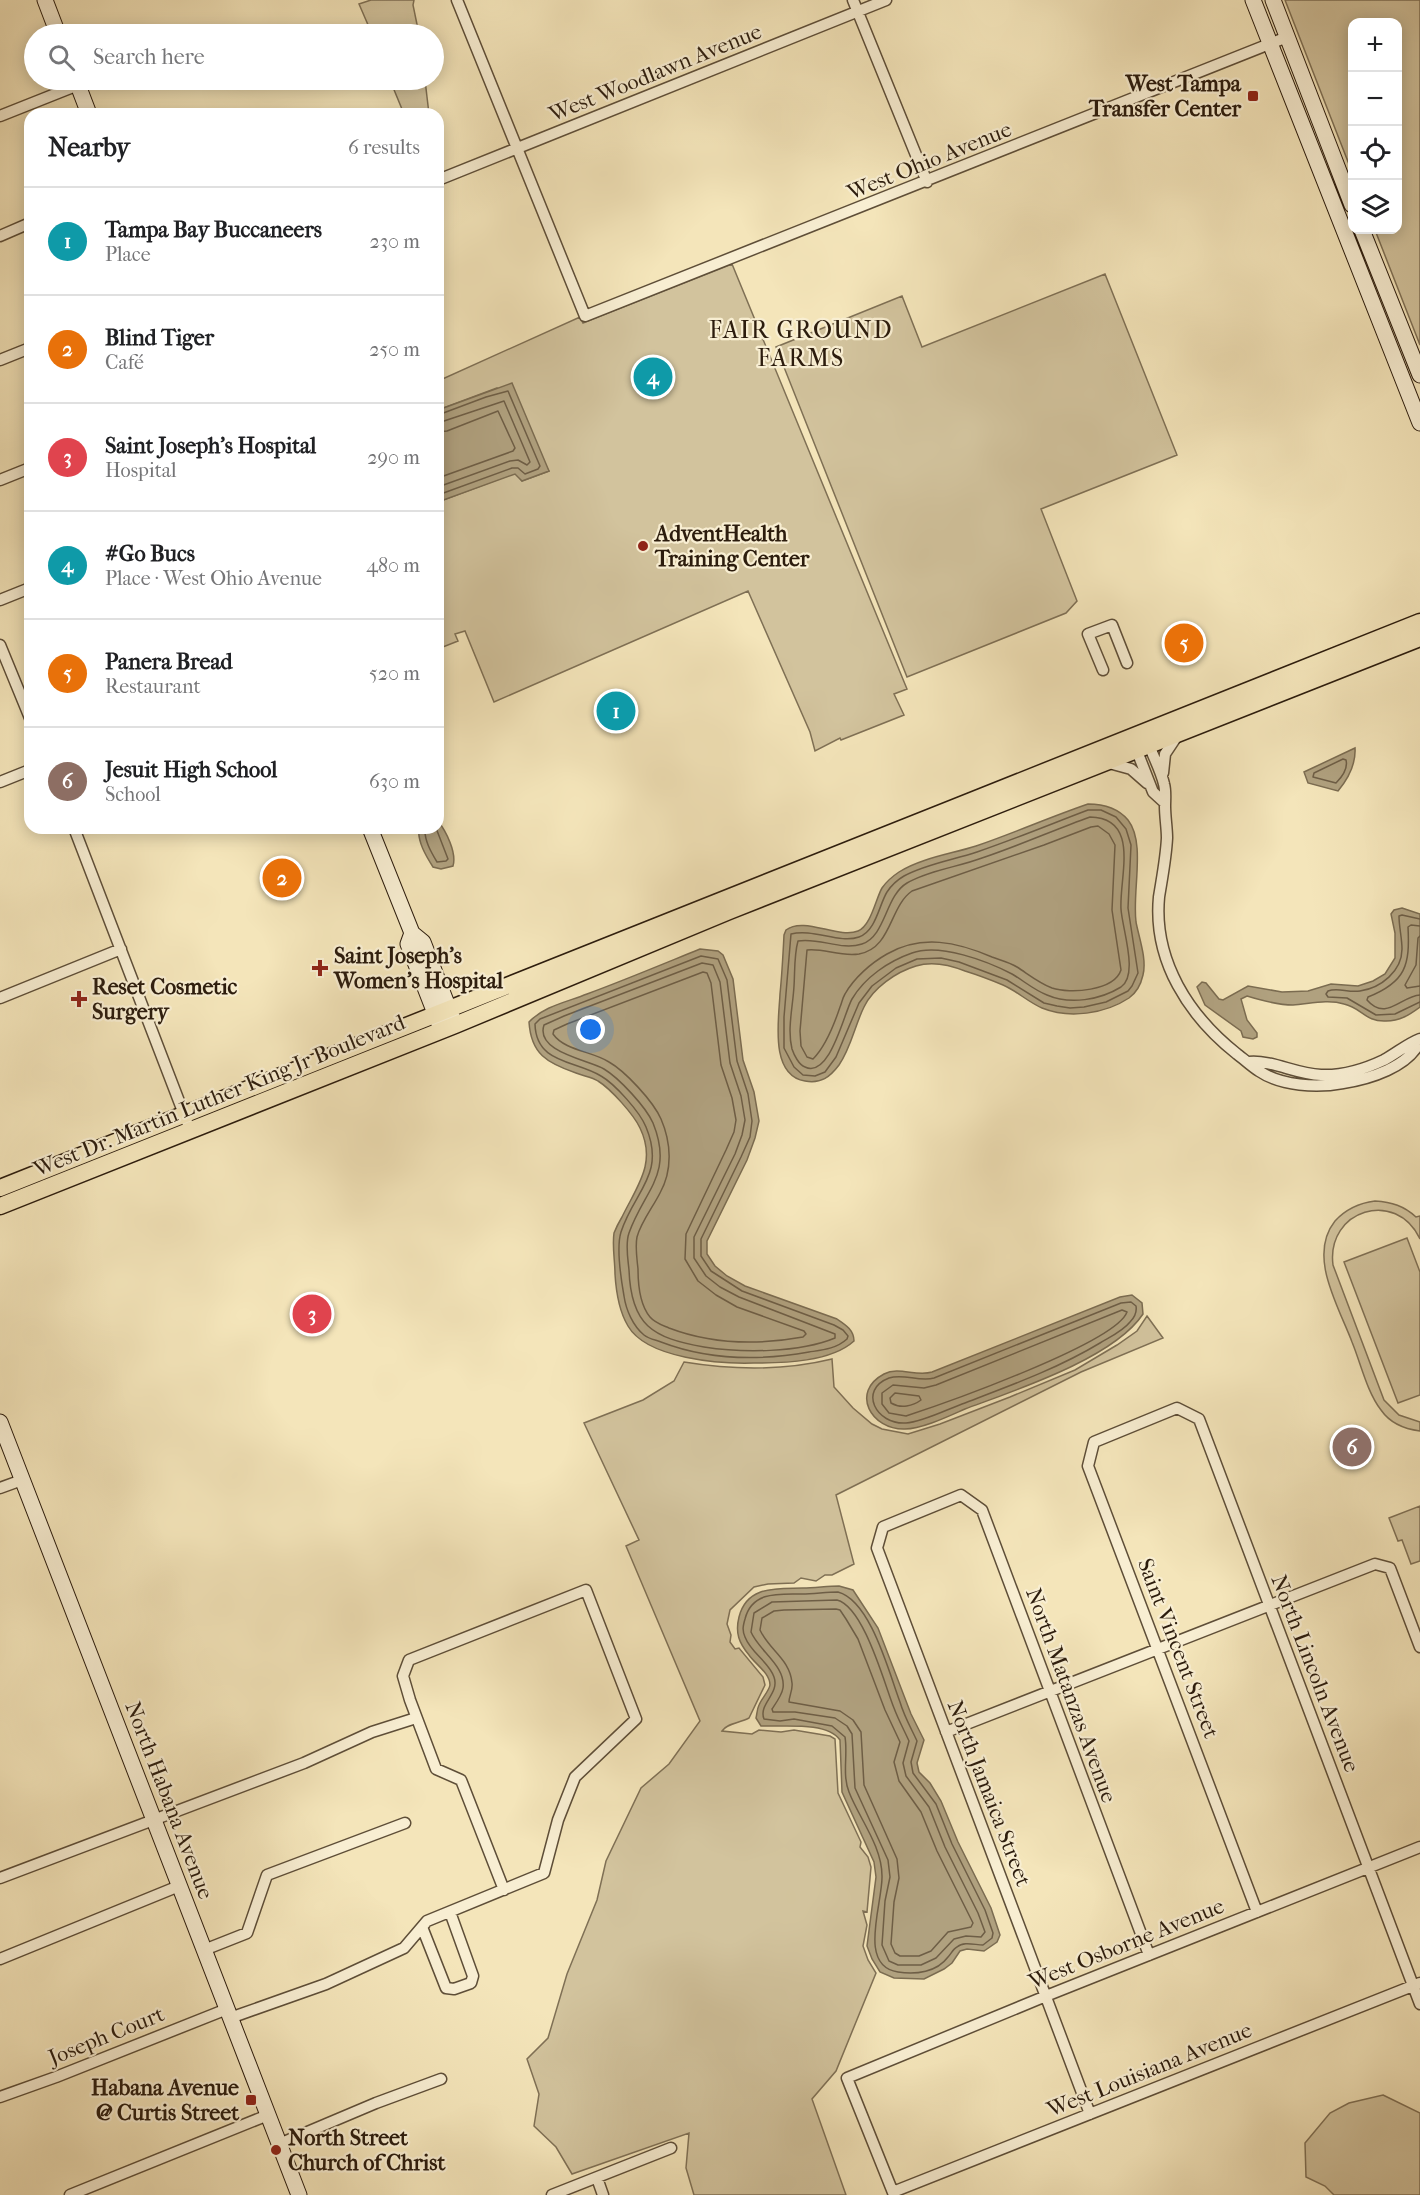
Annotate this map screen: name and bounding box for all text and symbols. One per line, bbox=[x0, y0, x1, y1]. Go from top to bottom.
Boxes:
street label: West Woodlawn Avenue bbox=[544, 18, 766, 128]
map controls bbox=[1348, 18, 1402, 234]
button: + bbox=[1348, 18, 1402, 72]
search box bbox=[24, 24, 444, 90]
icon: search bbox=[45, 41, 78, 74]
text: Search here bbox=[93, 44, 205, 70]
place label: West Tampa Transfer Center bbox=[1088, 71, 1242, 122]
button: − bbox=[1348, 72, 1402, 126]
marker: West Tampa Transfer Center bbox=[1246, 89, 1260, 103]
street label: West Ohio Avenue bbox=[843, 116, 1015, 206]
button: locate bbox=[1348, 126, 1402, 180]
text: Nearby bbox=[48, 132, 130, 163]
text: 6 results bbox=[348, 136, 420, 159]
button: layers bbox=[1348, 180, 1402, 234]
text: Tampa Bay Buccaneers bbox=[105, 217, 322, 243]
text: 1 bbox=[64, 230, 71, 253]
text: 230 m bbox=[370, 230, 420, 253]
text: Place bbox=[105, 243, 151, 266]
district label: FAIR GROUND FARMS bbox=[709, 316, 893, 372]
text: Blind Tiger bbox=[105, 325, 214, 351]
text: 2 bbox=[62, 338, 73, 361]
text: 250 m bbox=[369, 338, 420, 361]
text: Café bbox=[105, 351, 144, 374]
pin: 4 bbox=[634, 354, 672, 400]
text: Saint Joseph's Hospital bbox=[105, 433, 316, 459]
text: 3 bbox=[63, 446, 72, 469]
text: 290 m bbox=[367, 446, 420, 469]
text: Hospital bbox=[105, 459, 177, 482]
place label: AdventHealth Training Center bbox=[653, 521, 810, 572]
marker: AdventHealth Training Center bbox=[636, 539, 650, 553]
text: #Go Bucs bbox=[105, 541, 195, 567]
text: 4 bbox=[62, 554, 73, 577]
text: 480 m bbox=[366, 554, 420, 577]
text: Place · West Ohio Avenue bbox=[105, 567, 322, 590]
pin: 5 bbox=[1164, 620, 1204, 666]
text: Panera Bread bbox=[105, 649, 233, 675]
text: 5 bbox=[63, 662, 72, 685]
text: 520 m bbox=[369, 662, 420, 685]
text: Restaurant bbox=[105, 675, 201, 698]
pin: 1 bbox=[596, 688, 636, 734]
text: Jesuit High School bbox=[105, 757, 277, 783]
text: 6 bbox=[62, 770, 73, 793]
text: 630 m bbox=[369, 770, 420, 793]
text: School bbox=[105, 783, 161, 806]
pin: 2 bbox=[262, 856, 302, 900]
place label: Saint Joseph's Women's Hospital bbox=[333, 943, 504, 994]
marker: Saint Joseph's Women's Hospital bbox=[311, 959, 329, 977]
place label: Reset Cosmetic Surgery bbox=[92, 974, 238, 1025]
marker: Reset Cosmetic Surgery bbox=[70, 990, 88, 1008]
street label: West Dr. Martin Luther King Jr Boulevard bbox=[29, 1009, 410, 1183]
your location bbox=[576, 1015, 605, 1044]
pin: 3 bbox=[292, 1292, 332, 1336]
pin: 6 bbox=[1332, 1424, 1372, 1470]
street label: Saint Vincent Street bbox=[1132, 1555, 1224, 1742]
street label: North Lincoln Avenue bbox=[1265, 1571, 1365, 1776]
street label: North Matanzas Avenue bbox=[1020, 1584, 1122, 1806]
street label: North Jamaica Street bbox=[942, 1697, 1037, 1890]
street label: North Habana Avenue bbox=[119, 1698, 219, 1903]
street label: West Osborne Avenue bbox=[1024, 1893, 1228, 1995]
street label: Joseph Court bbox=[43, 2001, 168, 2072]
street label: West Louisiana Avenue bbox=[1042, 2017, 1256, 2123]
place label: Habana Avenue @ Curtis Street bbox=[91, 2075, 240, 2126]
marker: Habana Avenue @ Curtis Street bbox=[244, 2093, 258, 2107]
place label: North Street Church of Christ bbox=[288, 2125, 446, 2176]
marker: North Street Church of Christ bbox=[269, 2143, 283, 2157]

